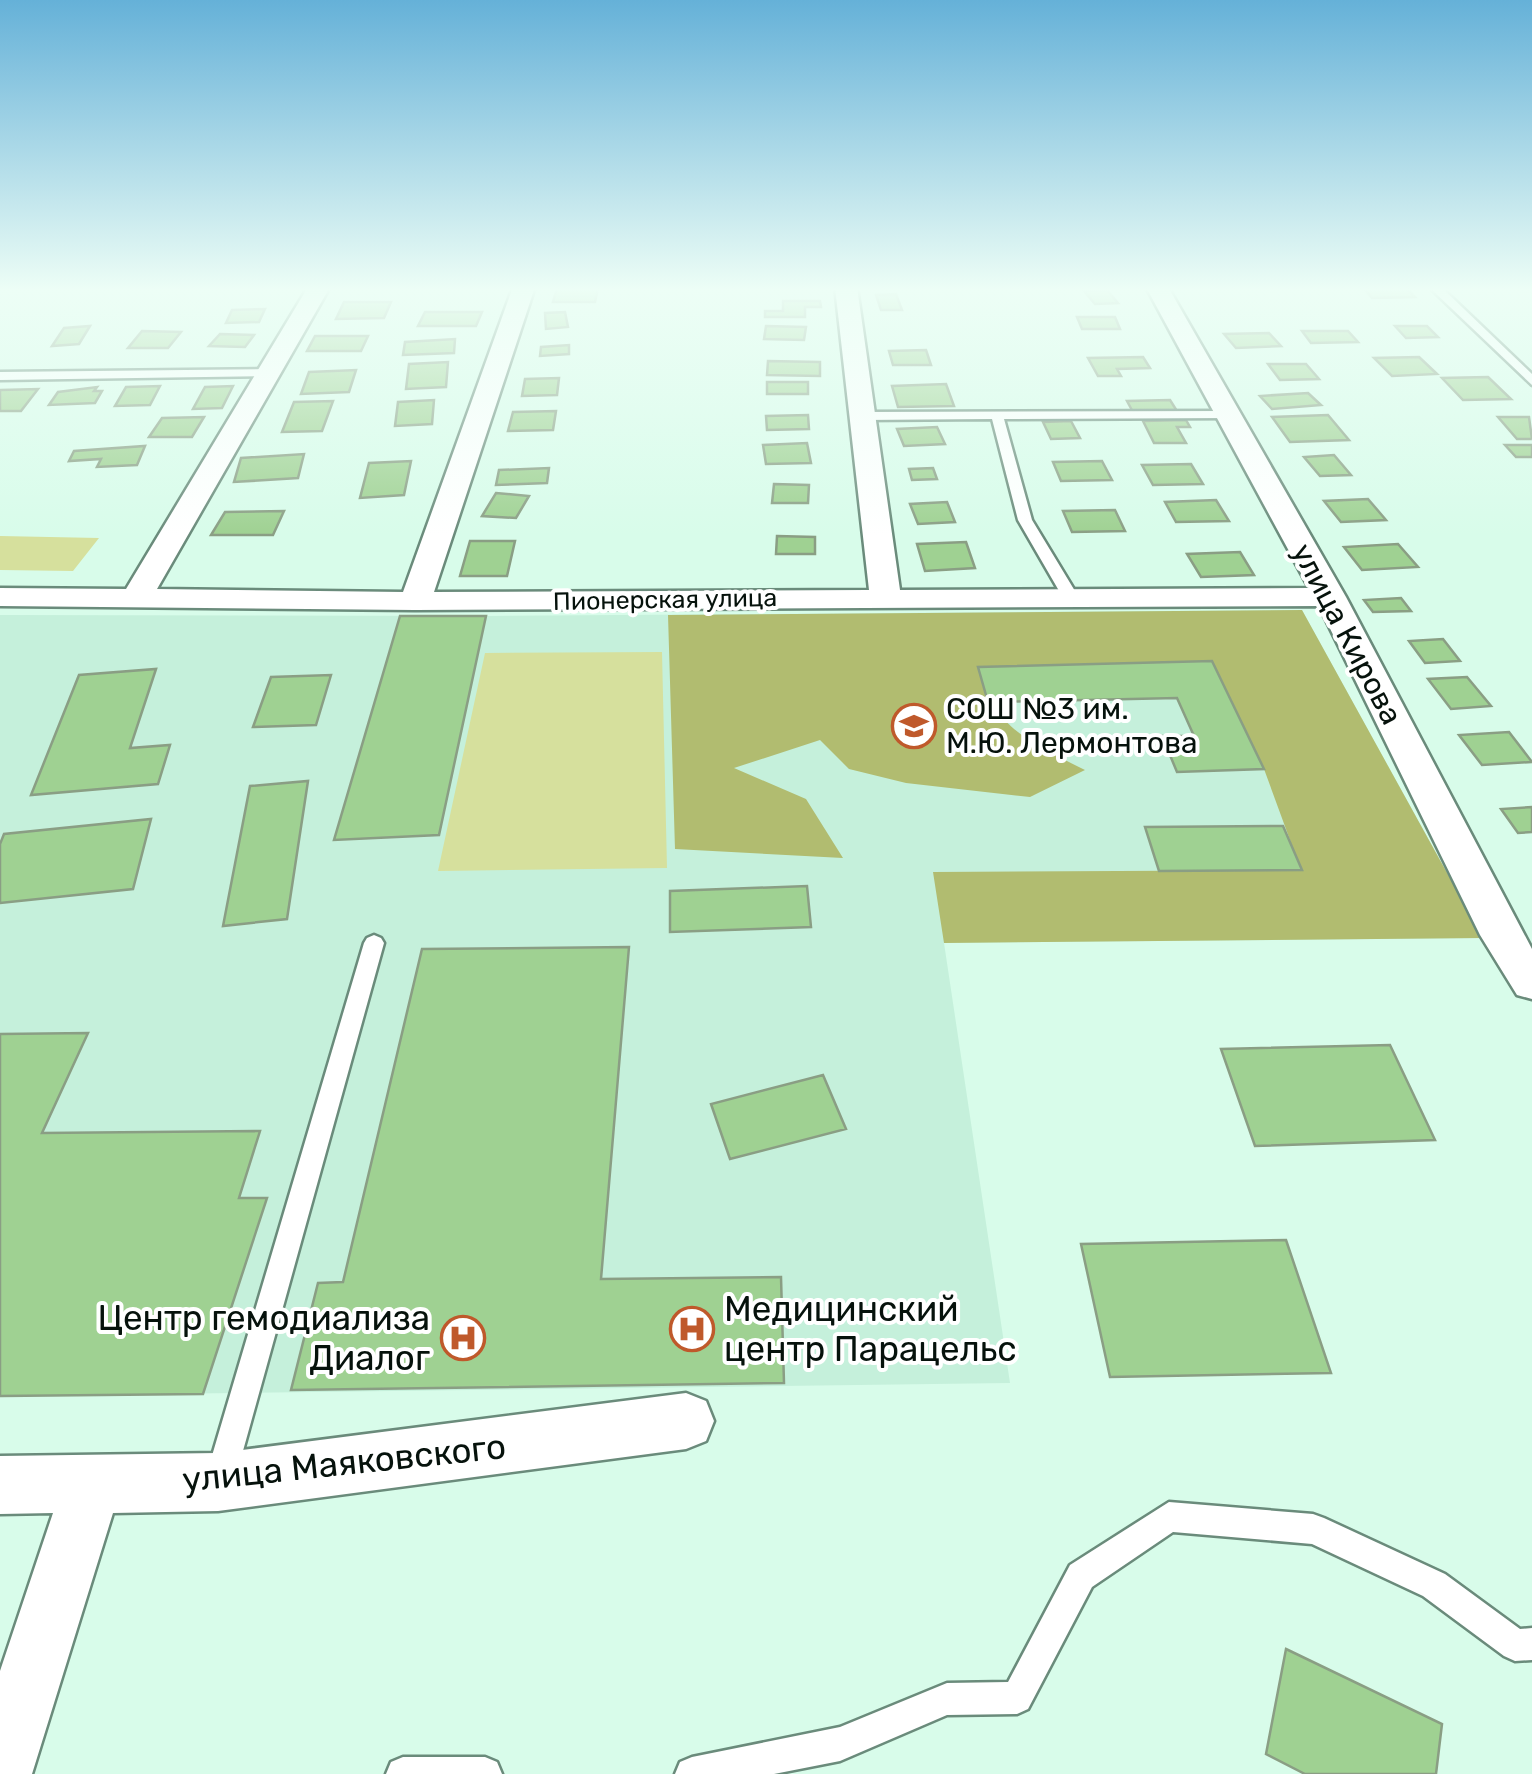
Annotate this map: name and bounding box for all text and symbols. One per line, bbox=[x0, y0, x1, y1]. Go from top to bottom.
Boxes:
street label: улица Кирова bbox=[1284, 537, 1410, 731]
street label: Пионерская улица bbox=[553, 583, 777, 616]
place label: СОШ №3 им. М.Ю. Лермонтова bbox=[946, 691, 1198, 761]
school or university icon: СОШ №3 им. М.Ю. Лермонтова bbox=[891, 703, 937, 749]
place label: Медицинский центр Парацельс bbox=[724, 1288, 1017, 1370]
place label: Центр гемодиализа Диалог bbox=[97, 1297, 430, 1379]
hospital icon: Медицинский центр Парацельс bbox=[669, 1306, 715, 1352]
hospital icon: Центр гемодиализа Диалог bbox=[440, 1315, 486, 1361]
street label: улица Маяковского bbox=[180, 1425, 508, 1501]

